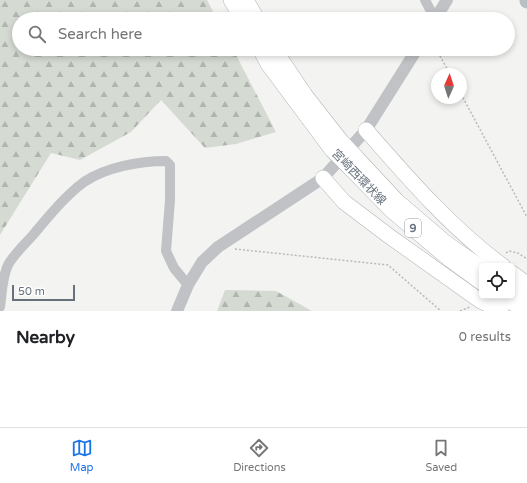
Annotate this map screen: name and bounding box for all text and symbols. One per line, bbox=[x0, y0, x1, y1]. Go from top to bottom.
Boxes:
search box bbox=[12, 12, 515, 56]
icon: search bbox=[26, 23, 48, 45]
text: Search here bbox=[58, 25, 142, 43]
north arrow bbox=[431, 68, 467, 104]
street label: 宮崎西環状線 bbox=[329, 146, 389, 208]
road number: 9 bbox=[405, 219, 421, 237]
map controls bbox=[479, 263, 515, 299]
button: locate bbox=[479, 263, 515, 299]
scale bar bbox=[12, 283, 75, 302]
text: 50 m bbox=[18, 285, 45, 298]
text: Nearby bbox=[16, 327, 75, 348]
text: 0 results bbox=[459, 329, 511, 345]
tab: Map bbox=[70, 437, 94, 474]
tab: Directions bbox=[233, 437, 286, 474]
tab: Saved bbox=[425, 437, 457, 474]

